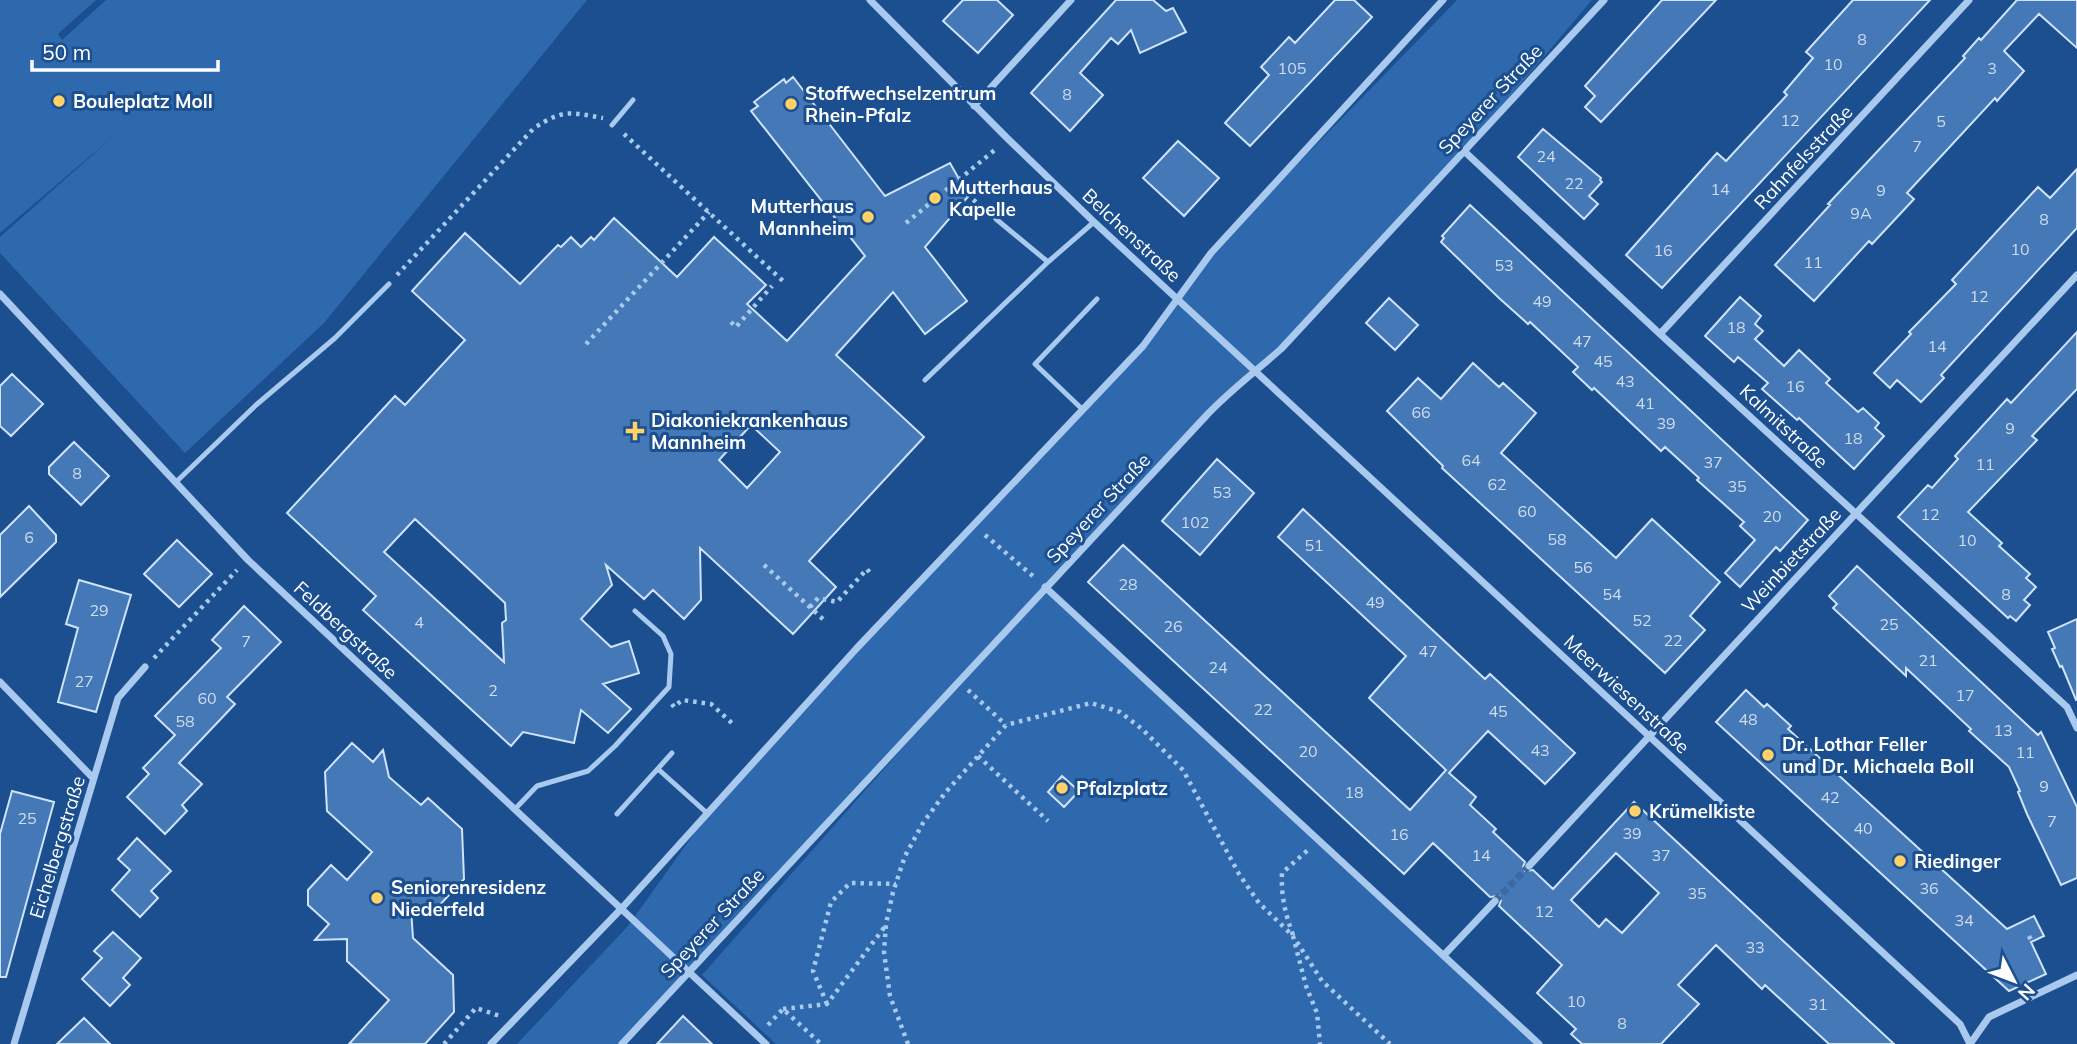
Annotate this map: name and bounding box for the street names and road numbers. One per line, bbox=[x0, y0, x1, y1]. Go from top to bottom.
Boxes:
street label: Speyerer Straße bbox=[1433, 39, 1547, 159]
street label: Rahnfelsstraße bbox=[1749, 100, 1857, 214]
street label: Belchenstraße bbox=[1078, 183, 1186, 287]
street label: Kalmitstraße bbox=[1735, 379, 1833, 473]
street label: Speyerer Straße bbox=[1041, 448, 1155, 568]
street label: Weinbietstraße bbox=[1736, 502, 1846, 618]
street label: Feldbergstraße bbox=[289, 576, 403, 684]
street label: Meerwiesenstraße bbox=[1559, 630, 1695, 758]
street label: Eichelbergstraße bbox=[24, 773, 90, 921]
street label: Speyerer Straße bbox=[655, 863, 769, 983]

